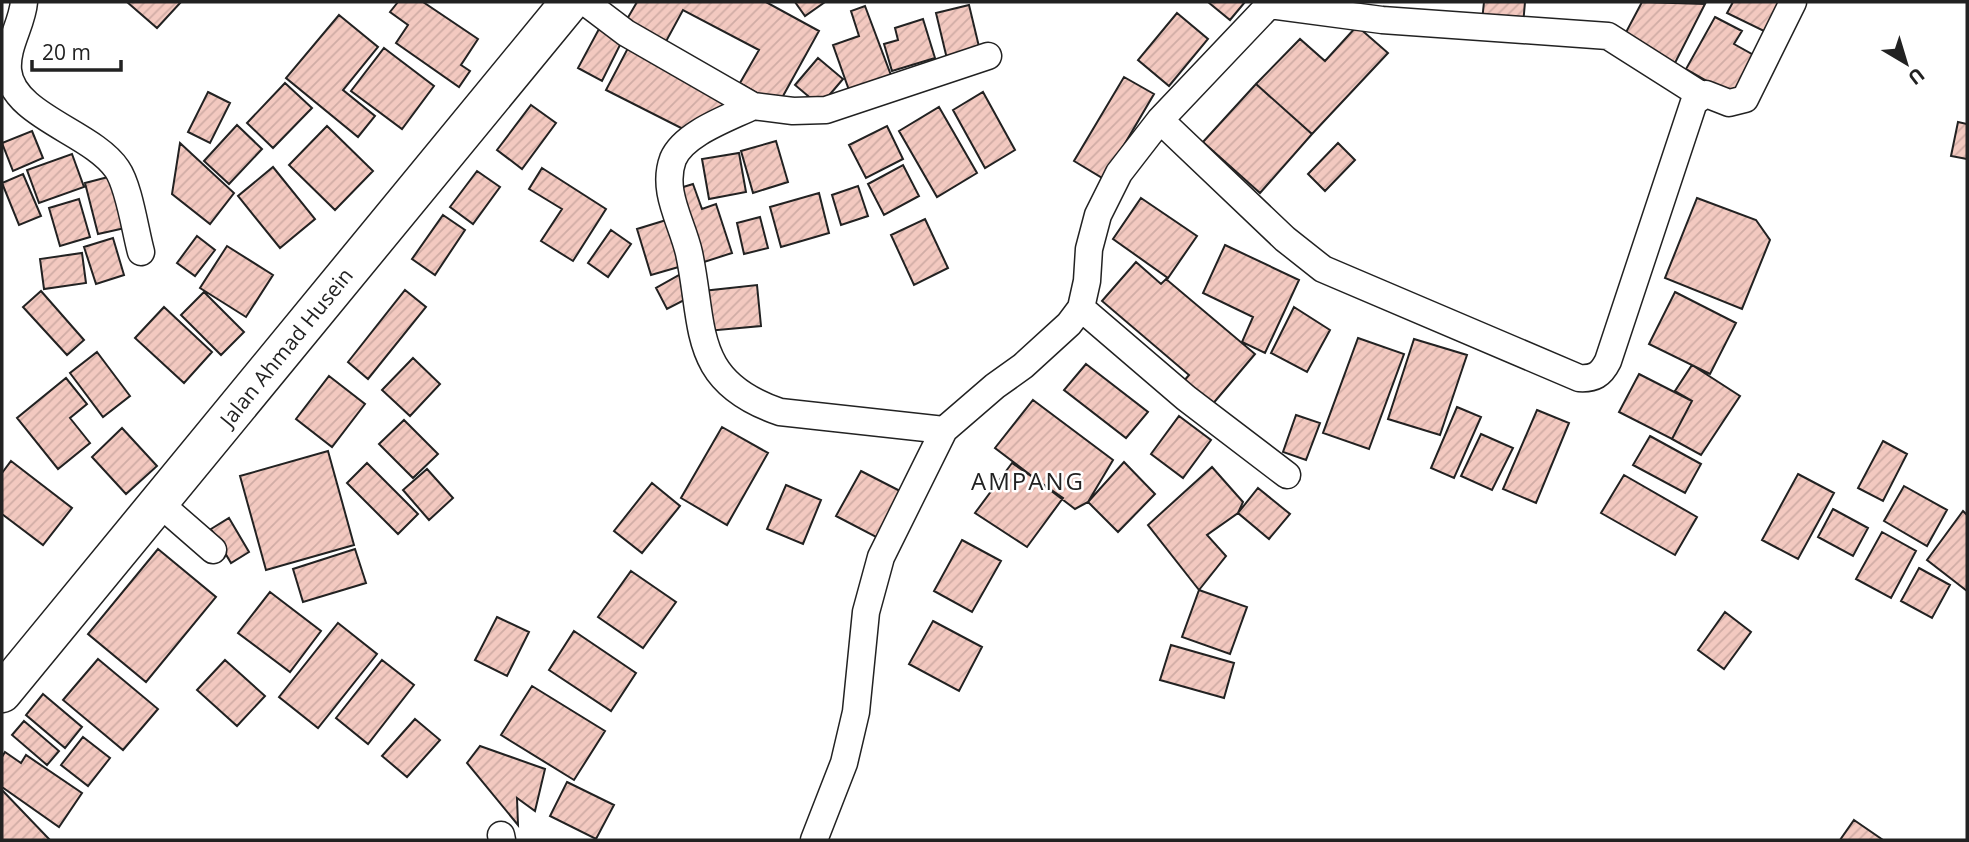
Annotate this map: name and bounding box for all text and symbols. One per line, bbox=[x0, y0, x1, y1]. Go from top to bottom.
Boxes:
scale bar bbox=[32, 28, 121, 72]
north arrow bbox=[1871, 28, 1941, 98]
text: 20 m bbox=[42, 38, 91, 66]
text: U bbox=[1903, 62, 1930, 91]
street label: Jalan Ahmad Husein bbox=[212, 262, 359, 434]
district label: AMPANG bbox=[971, 464, 1085, 497]

